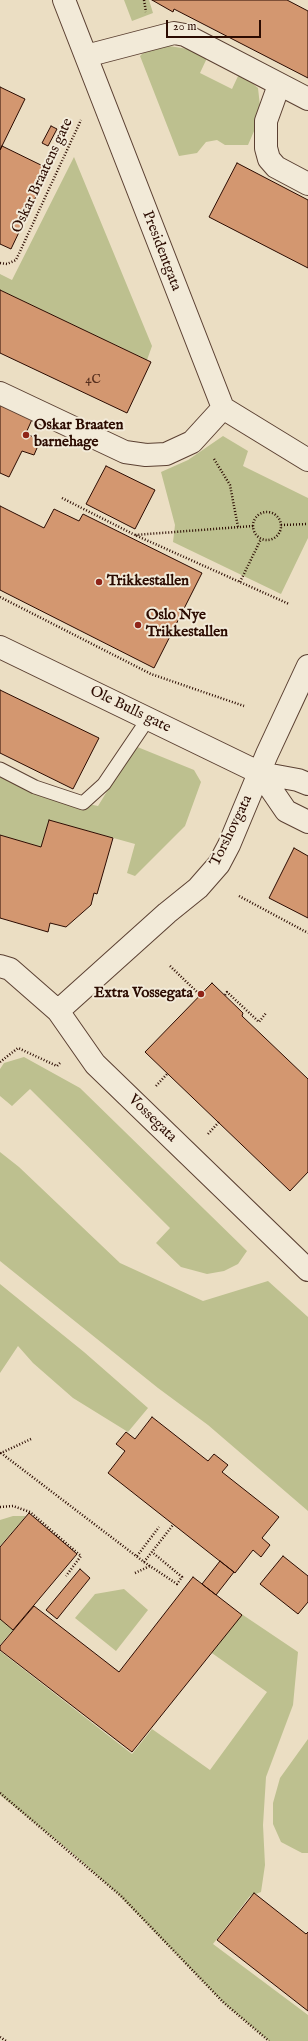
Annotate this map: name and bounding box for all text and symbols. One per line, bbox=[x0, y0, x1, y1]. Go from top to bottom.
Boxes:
scale bar bbox=[168, 12, 263, 38]
text: 20 m bbox=[173, 19, 196, 34]
street label: Oskar Braatens gate bbox=[9, 116, 77, 236]
street label: Presidentgata bbox=[137, 208, 185, 294]
house number: 4C bbox=[85, 372, 101, 388]
place label: Oskar Braaten barnehage bbox=[34, 417, 123, 452]
marker: Oskar Braaten barnehage bbox=[21, 430, 31, 440]
place label: Trikkestallen bbox=[107, 573, 189, 591]
marker: Trikkestallen bbox=[94, 577, 104, 587]
place label: Oslo Nye Trikkestallen bbox=[146, 607, 228, 642]
marker: Oslo Nye Trikkestallen bbox=[133, 620, 143, 630]
street label: Ole Bulls gate bbox=[87, 683, 173, 737]
street label: Torshovgata bbox=[207, 792, 257, 870]
place label: Extra Vossegata bbox=[94, 985, 193, 1003]
marker: Extra Vossegata bbox=[196, 989, 206, 999]
street label: Vossegata bbox=[124, 1091, 180, 1147]

